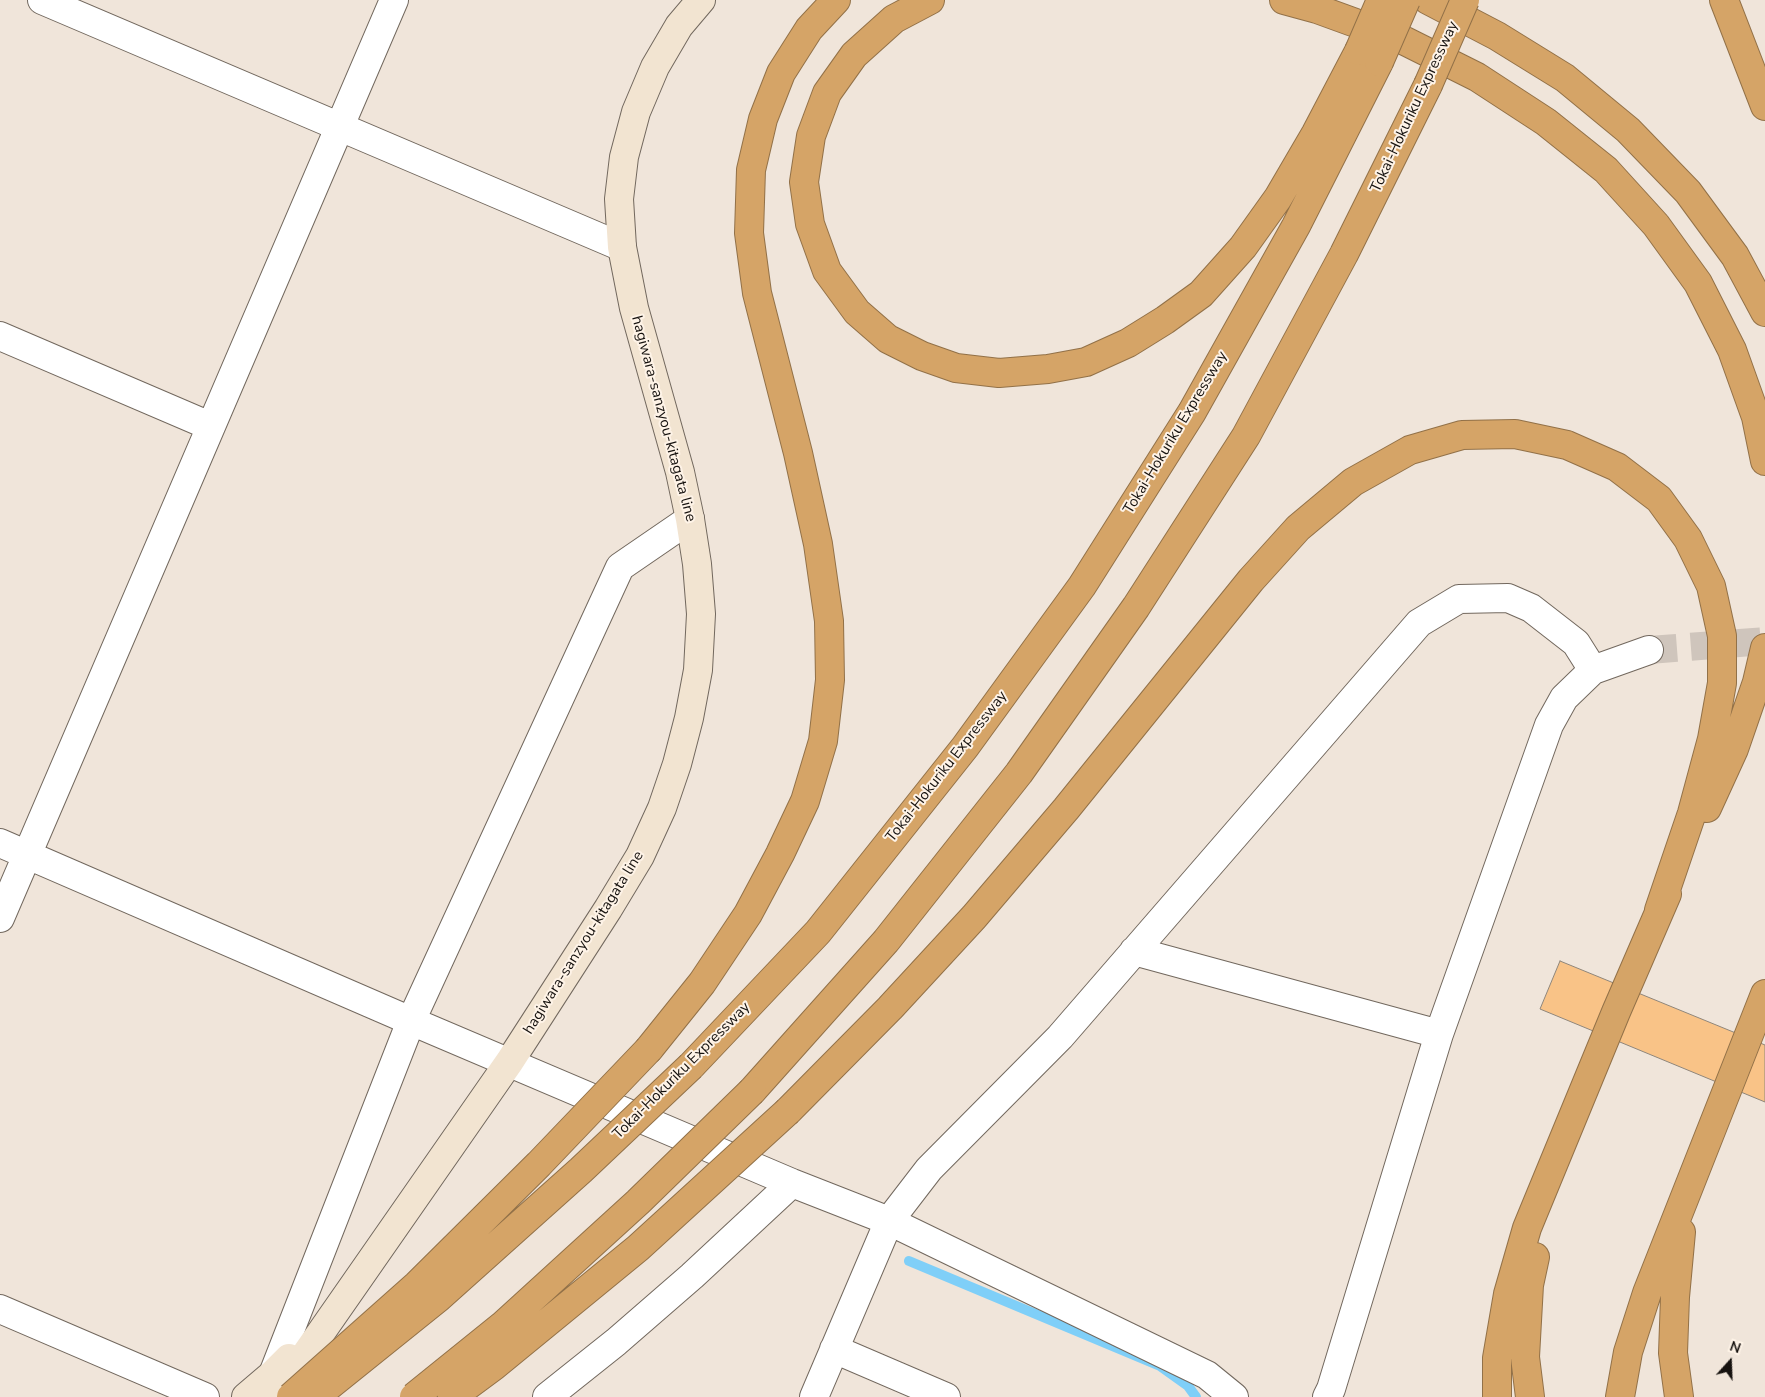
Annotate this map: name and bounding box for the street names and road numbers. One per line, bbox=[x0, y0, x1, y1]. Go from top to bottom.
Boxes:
street label: Tokai-Hokuriku Expressway bbox=[1367, 19, 1463, 195]
street label: hagiwara-sanzyou-kitagata line bbox=[627, 314, 699, 524]
street label: Tokai-Hokuriku Expressway bbox=[1120, 348, 1232, 518]
street label: Tokai-Hokuriku Expressway bbox=[882, 688, 1012, 846]
street label: hagiwara-sanzyou-kitagata line bbox=[520, 848, 648, 1038]
street label: Tokai-Hokuriku Expressway bbox=[610, 999, 754, 1143]

